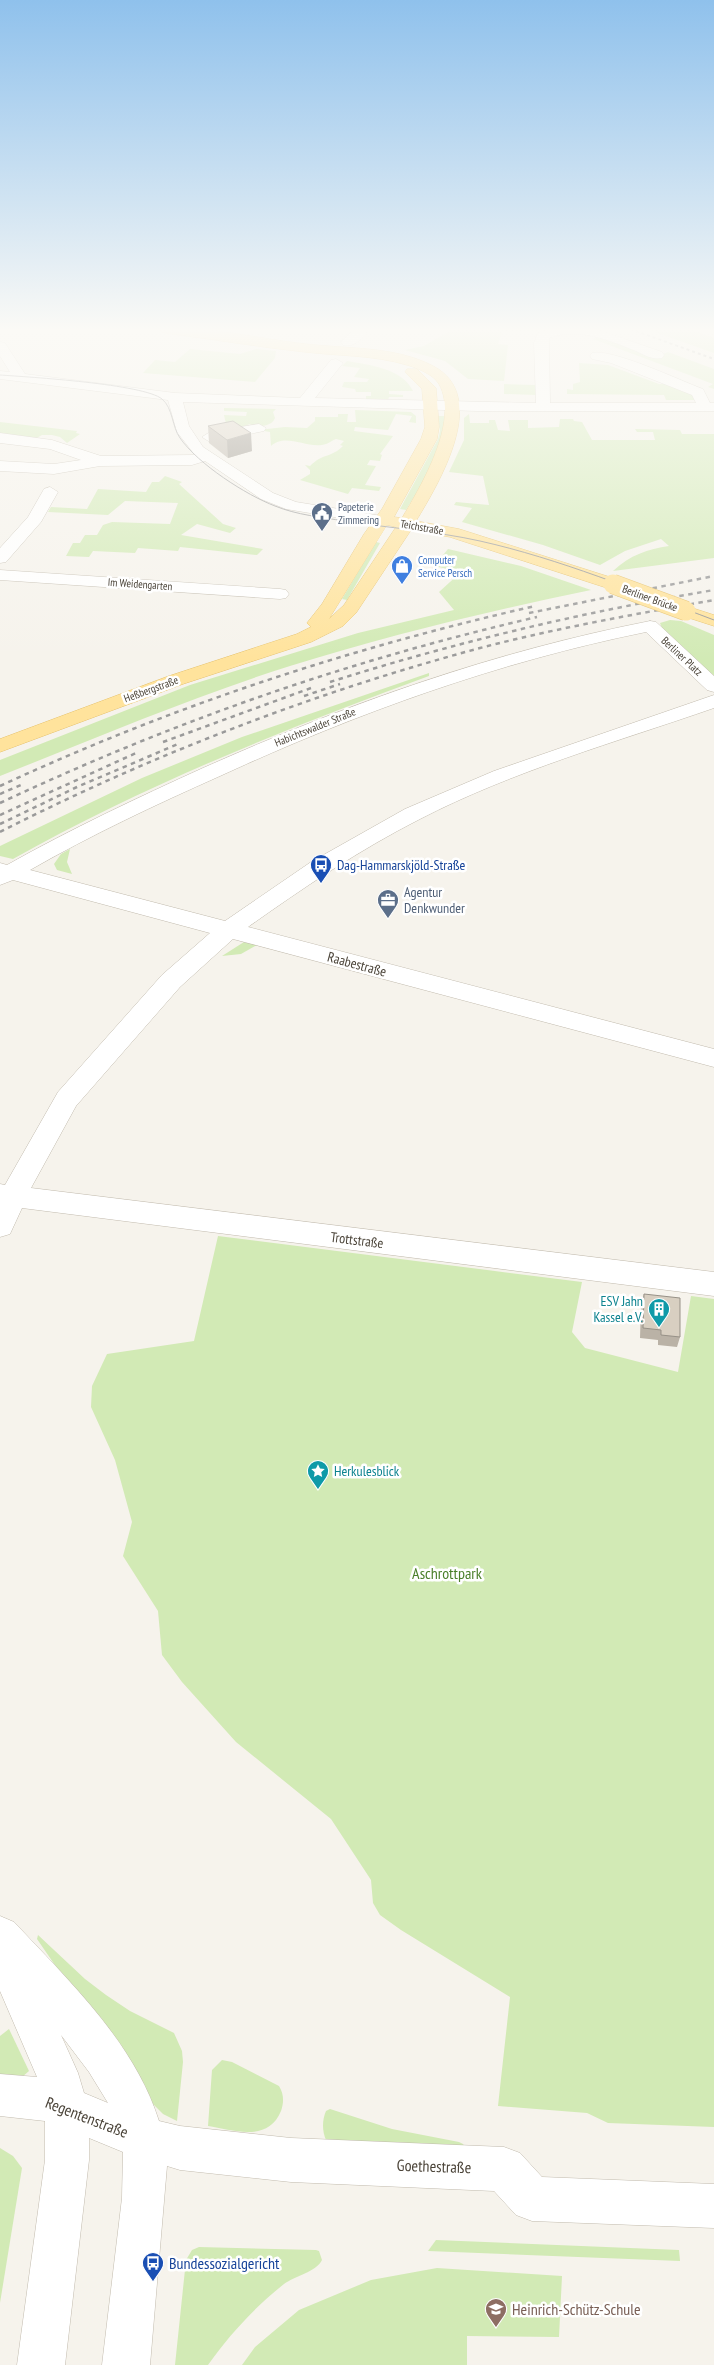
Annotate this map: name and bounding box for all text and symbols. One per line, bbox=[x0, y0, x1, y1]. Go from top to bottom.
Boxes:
place label: Papeterie Zimmering bbox=[338, 500, 379, 527]
public building icon: Papeterie Zimmering bbox=[310, 501, 334, 532]
street label: Teichstraße bbox=[399, 516, 445, 538]
place label: Computer Service Persch bbox=[418, 553, 472, 580]
shop icon: Computer Service Persch bbox=[390, 554, 414, 585]
street label: Im Weidengarten bbox=[107, 575, 173, 593]
street label: Berliner Brücke bbox=[620, 582, 680, 615]
street label: Berliner Platz bbox=[658, 633, 706, 679]
street label: Heßbergstraße bbox=[122, 673, 181, 705]
street label: Habichtswalder Straße bbox=[272, 704, 358, 750]
bus stop icon: Dag-Hammarskjöld-Straße bbox=[309, 853, 333, 884]
place label: Dag-Hammarskjöld-Straße bbox=[337, 856, 466, 874]
place label: Agentur Denkwunder bbox=[404, 883, 465, 917]
office icon: Agentur Denkwunder bbox=[376, 888, 400, 919]
street label: Raabestraße bbox=[325, 947, 389, 981]
street label: Trottstraße bbox=[329, 1228, 385, 1252]
place label: ESV Jahn Kassel e.V. bbox=[593, 1292, 643, 1326]
building icon: ESV Jahn Kassel e.V. bbox=[647, 1297, 671, 1328]
place icon: Herkulesblick bbox=[306, 1459, 330, 1490]
place label: Herkulesblick bbox=[334, 1462, 400, 1480]
park label: Aschrottpark bbox=[412, 1563, 483, 1583]
street label: Regentenstraße bbox=[43, 2092, 131, 2142]
street label: Goethestraße bbox=[396, 2155, 472, 2177]
bus stop icon: Bundessozialgericht bbox=[141, 2251, 165, 2282]
place label: Bundessozialgericht bbox=[169, 2253, 280, 2273]
school or university icon: Heinrich-Schütz-Schule bbox=[484, 2297, 508, 2328]
place label: Heinrich-Schütz-Schule bbox=[512, 2299, 641, 2319]

